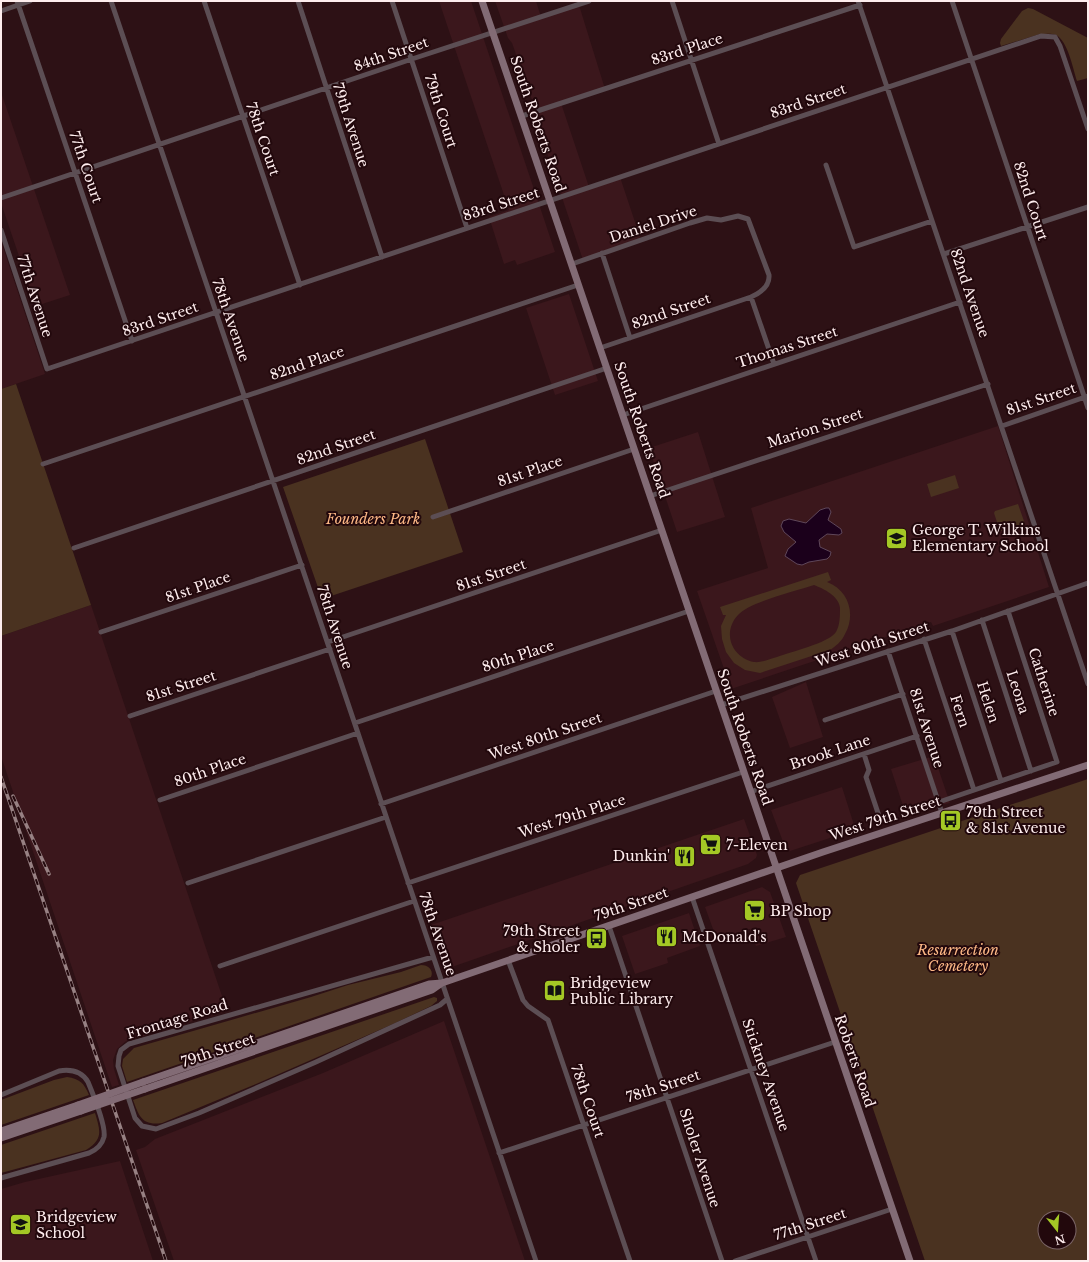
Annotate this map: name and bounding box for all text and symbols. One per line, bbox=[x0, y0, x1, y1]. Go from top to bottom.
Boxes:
street label: 83rd Place bbox=[649, 29, 725, 69]
street label: 84th Street bbox=[351, 33, 431, 75]
street label: South Roberts Road bbox=[506, 53, 570, 195]
street label: 79th Court bbox=[421, 72, 462, 151]
street label: 83rd Street bbox=[768, 79, 849, 122]
street label: 79th Avenue bbox=[329, 80, 373, 170]
street label: 78th Court bbox=[242, 100, 284, 179]
street label: 77th Court bbox=[65, 129, 107, 206]
street label: 82nd Court bbox=[1010, 159, 1052, 243]
street label: 83rd Street bbox=[461, 183, 542, 225]
street label: Daniel Drive bbox=[607, 201, 699, 247]
street label: 82nd Avenue bbox=[946, 246, 994, 340]
street label: 77th Avenue bbox=[13, 252, 57, 340]
street label: 78th Avenue bbox=[208, 276, 254, 364]
street label: 82nd Street bbox=[629, 289, 714, 333]
street label: 83rd Street bbox=[120, 297, 201, 340]
street label: Thomas Street bbox=[734, 322, 841, 372]
street label: 82nd Place bbox=[267, 342, 347, 384]
street label: South Roberts Road bbox=[610, 359, 674, 501]
street label: 81st Street bbox=[1004, 378, 1079, 419]
street label: Marion Street bbox=[765, 404, 866, 452]
street label: 82nd Street bbox=[294, 425, 379, 469]
street label: 81st Place bbox=[495, 451, 565, 491]
park label: Founders Park bbox=[325, 510, 420, 528]
place label: George T. Wilkins Elementary School bbox=[912, 521, 1049, 555]
school or university icon: George T. Wilkins Elementary School bbox=[883, 525, 909, 551]
street label: 81st Street bbox=[454, 554, 529, 595]
street label: 81st Place bbox=[163, 567, 233, 607]
street label: 78th Avenue bbox=[313, 583, 357, 671]
street label: West 80th Street bbox=[812, 617, 932, 671]
street label: 80th Place bbox=[480, 636, 556, 676]
street label: Catherine bbox=[1024, 645, 1064, 719]
street label: 81st Street bbox=[144, 666, 219, 706]
street label: South Roberts Road bbox=[713, 666, 777, 808]
street label: Leona bbox=[1003, 668, 1034, 716]
street label: Helen bbox=[973, 679, 1003, 725]
street label: 81st Avenue bbox=[906, 686, 948, 770]
street label: Fern bbox=[946, 692, 974, 730]
street label: West 80th Street bbox=[485, 708, 605, 764]
street label: Brook Lane bbox=[787, 731, 873, 773]
street label: 80th Place bbox=[172, 749, 248, 791]
street label: West 79th Place bbox=[515, 790, 628, 842]
street label: West 79th Street bbox=[826, 791, 944, 845]
place label: 79th Street & 81st Avenue bbox=[966, 803, 1065, 837]
bus stop icon: 79th Street & 81st Avenue bbox=[937, 807, 963, 833]
supermarket icon: 7-Eleven bbox=[698, 832, 724, 858]
place label: 7-Eleven bbox=[726, 836, 788, 854]
restaurant icon: Dunkin' bbox=[672, 843, 698, 869]
place label: Dunkin' bbox=[613, 847, 670, 865]
street label: 79th Street bbox=[592, 883, 671, 925]
street label: 78th Avenue bbox=[415, 890, 461, 978]
supermarket icon: BP Shop bbox=[742, 898, 768, 924]
place label: BP Shop bbox=[770, 902, 831, 920]
place label: 79th Street & Sholer bbox=[503, 922, 581, 956]
restaurant icon: McDonald's bbox=[653, 924, 679, 950]
bus stop icon: 79th Street & Sholer bbox=[583, 926, 609, 952]
place label: McDonald's bbox=[682, 928, 767, 946]
park label: Resurrection Cemetery bbox=[916, 941, 999, 975]
place label: Bridgeview Public Library bbox=[570, 974, 673, 1008]
library icon: Bridgeview Public Library bbox=[542, 978, 568, 1004]
street label: Frontage Road bbox=[124, 995, 230, 1043]
street label: Roberts Road bbox=[831, 1012, 879, 1110]
street label: Stickney Avenue bbox=[738, 1016, 794, 1134]
street label: 79th Street bbox=[179, 1029, 258, 1071]
street label: 78th Court bbox=[567, 1062, 609, 1141]
street label: 78th Street bbox=[624, 1065, 703, 1106]
street label: Sholer Avenue bbox=[675, 1106, 725, 1210]
street label: 77th Street bbox=[771, 1204, 849, 1244]
place label: Bridgeview School bbox=[36, 1208, 117, 1242]
north arrow bbox=[1037, 1210, 1077, 1250]
school or university icon: Bridgeview School bbox=[7, 1212, 33, 1238]
text: N bbox=[1052, 1231, 1067, 1248]

